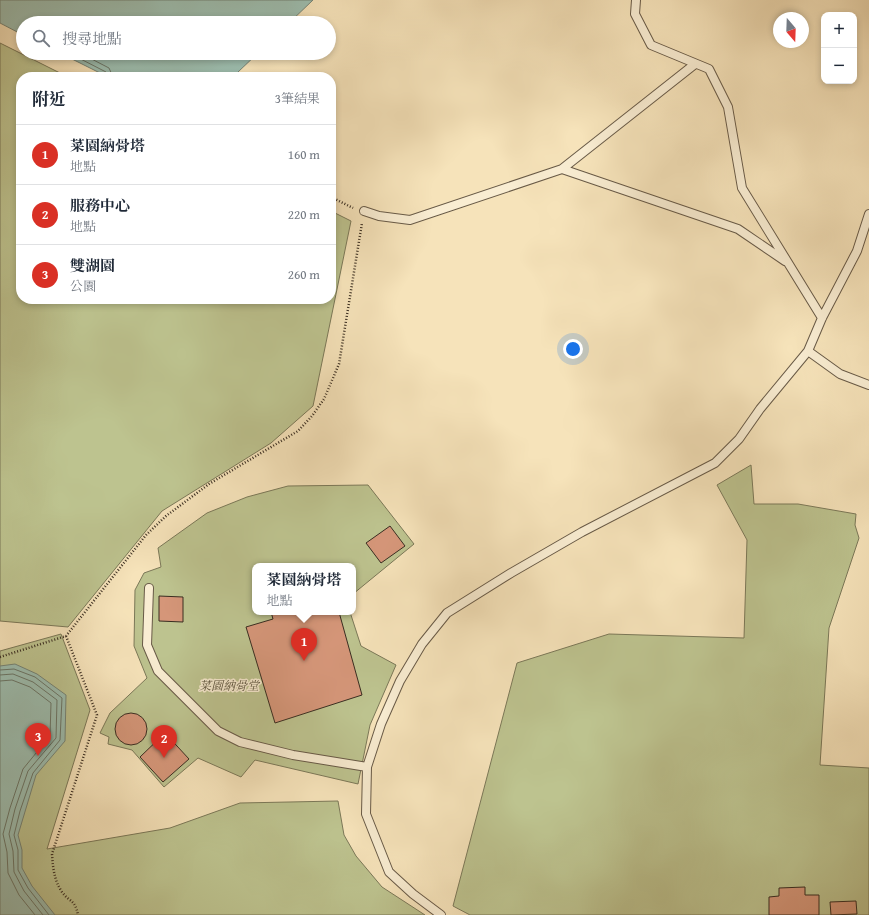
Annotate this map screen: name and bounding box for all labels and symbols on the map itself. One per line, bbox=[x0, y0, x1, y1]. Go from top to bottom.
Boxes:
north arrow bbox=[773, 12, 809, 48]
your location bbox=[563, 339, 583, 359]
pin: 1 bbox=[291, 628, 317, 661]
park label: 菜園納骨堂 bbox=[199, 677, 261, 694]
pin: 3 bbox=[25, 723, 51, 756]
pin: 2 bbox=[151, 725, 177, 758]

